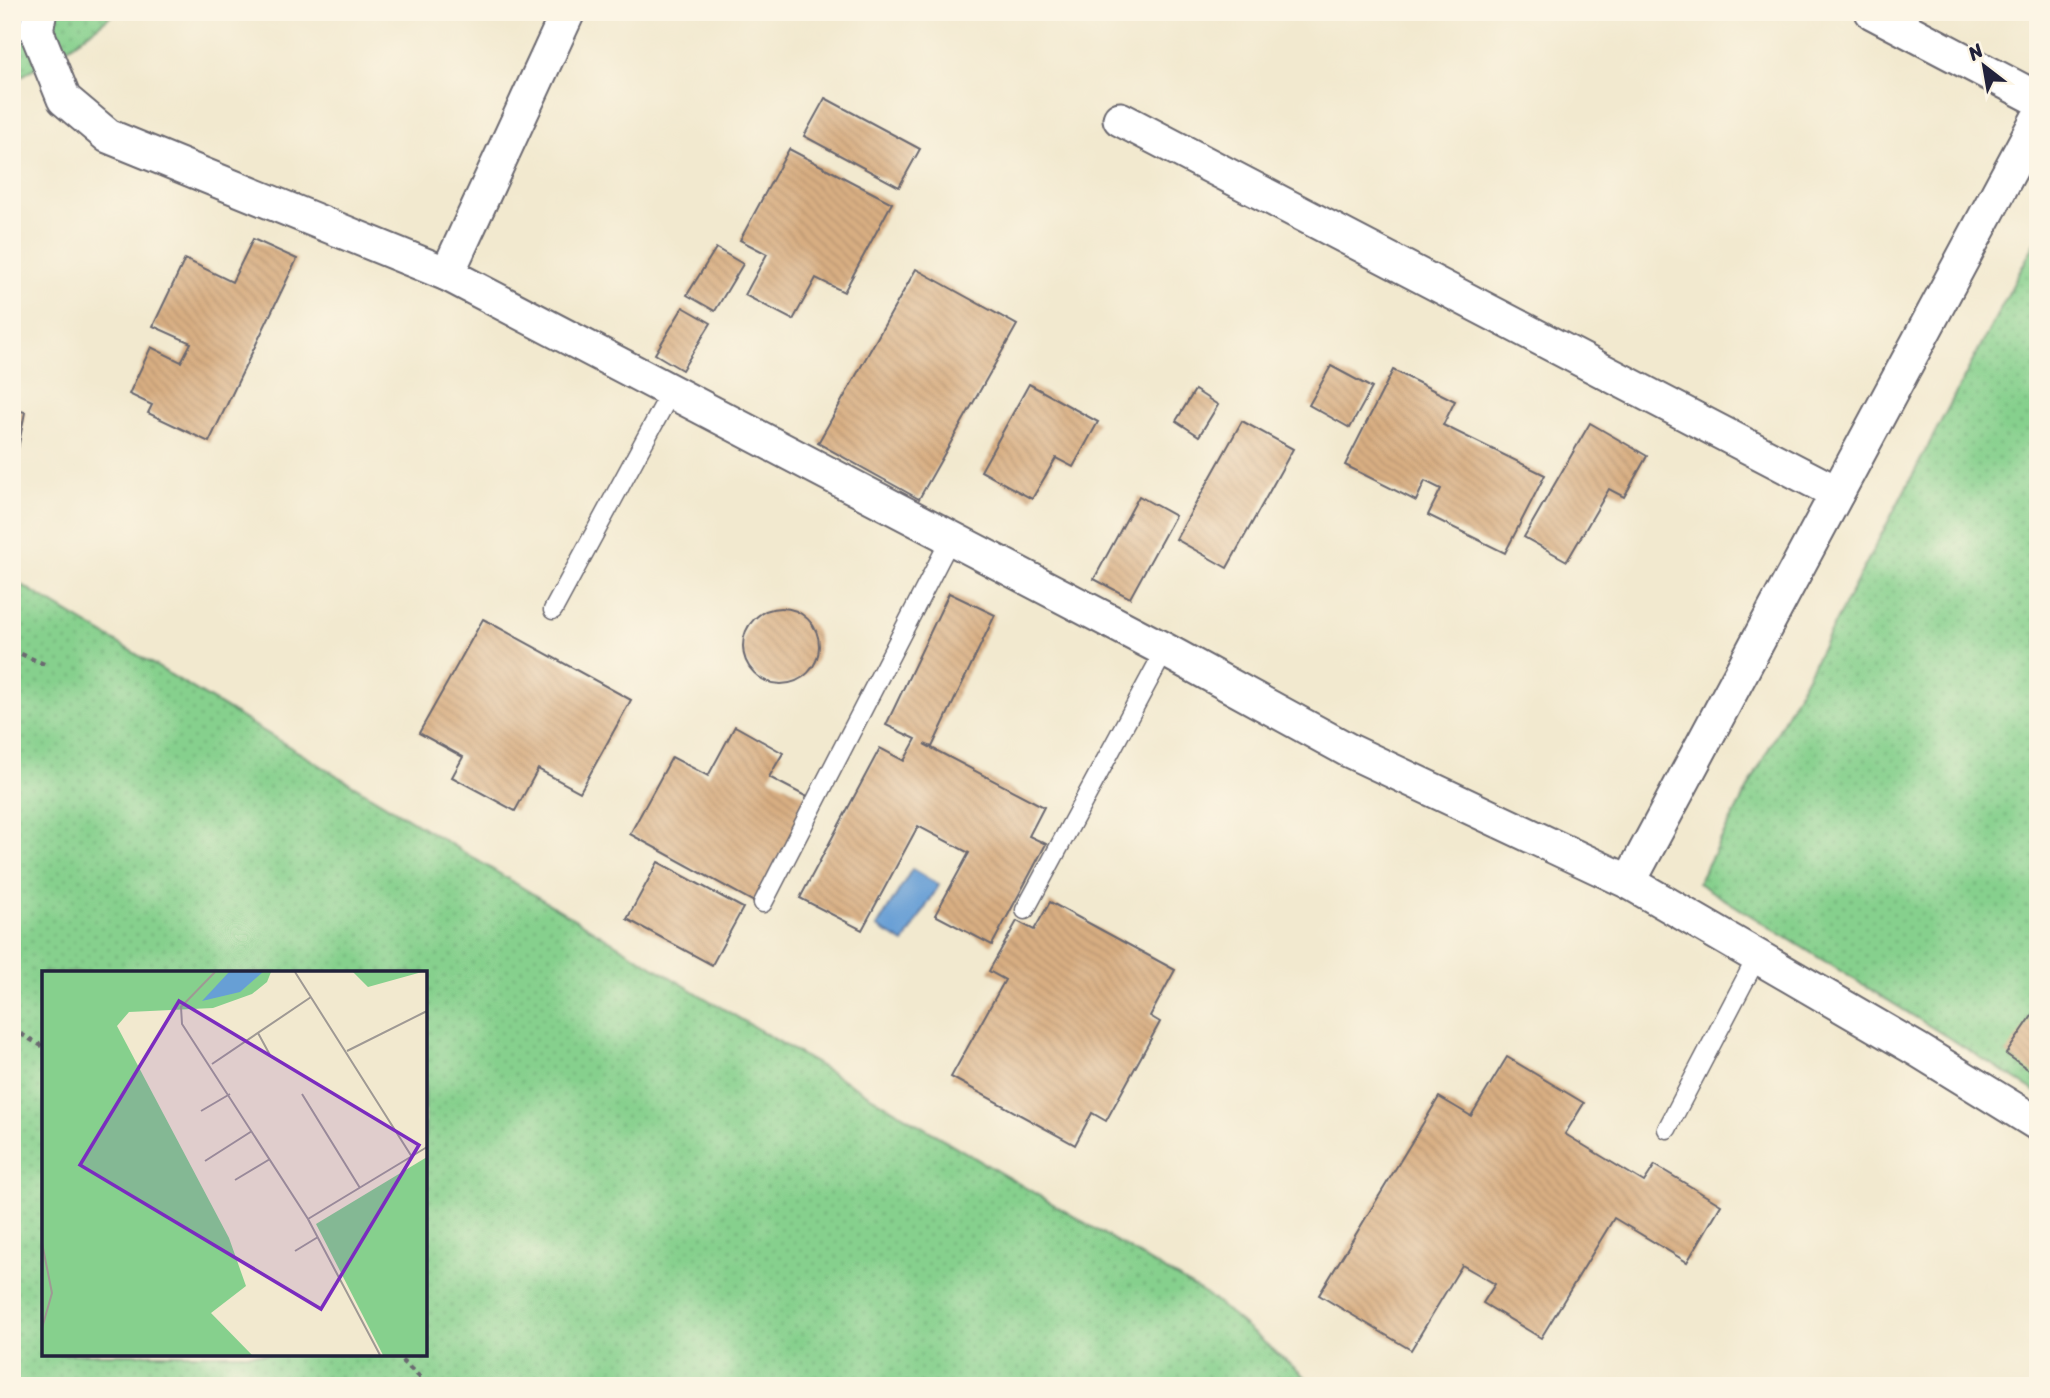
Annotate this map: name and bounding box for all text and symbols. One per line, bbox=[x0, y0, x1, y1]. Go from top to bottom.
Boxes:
north arrow bbox=[1948, 32, 2018, 102]
text: N bbox=[1961, 34, 1990, 70]
inset map bbox=[42, 971, 427, 1356]

